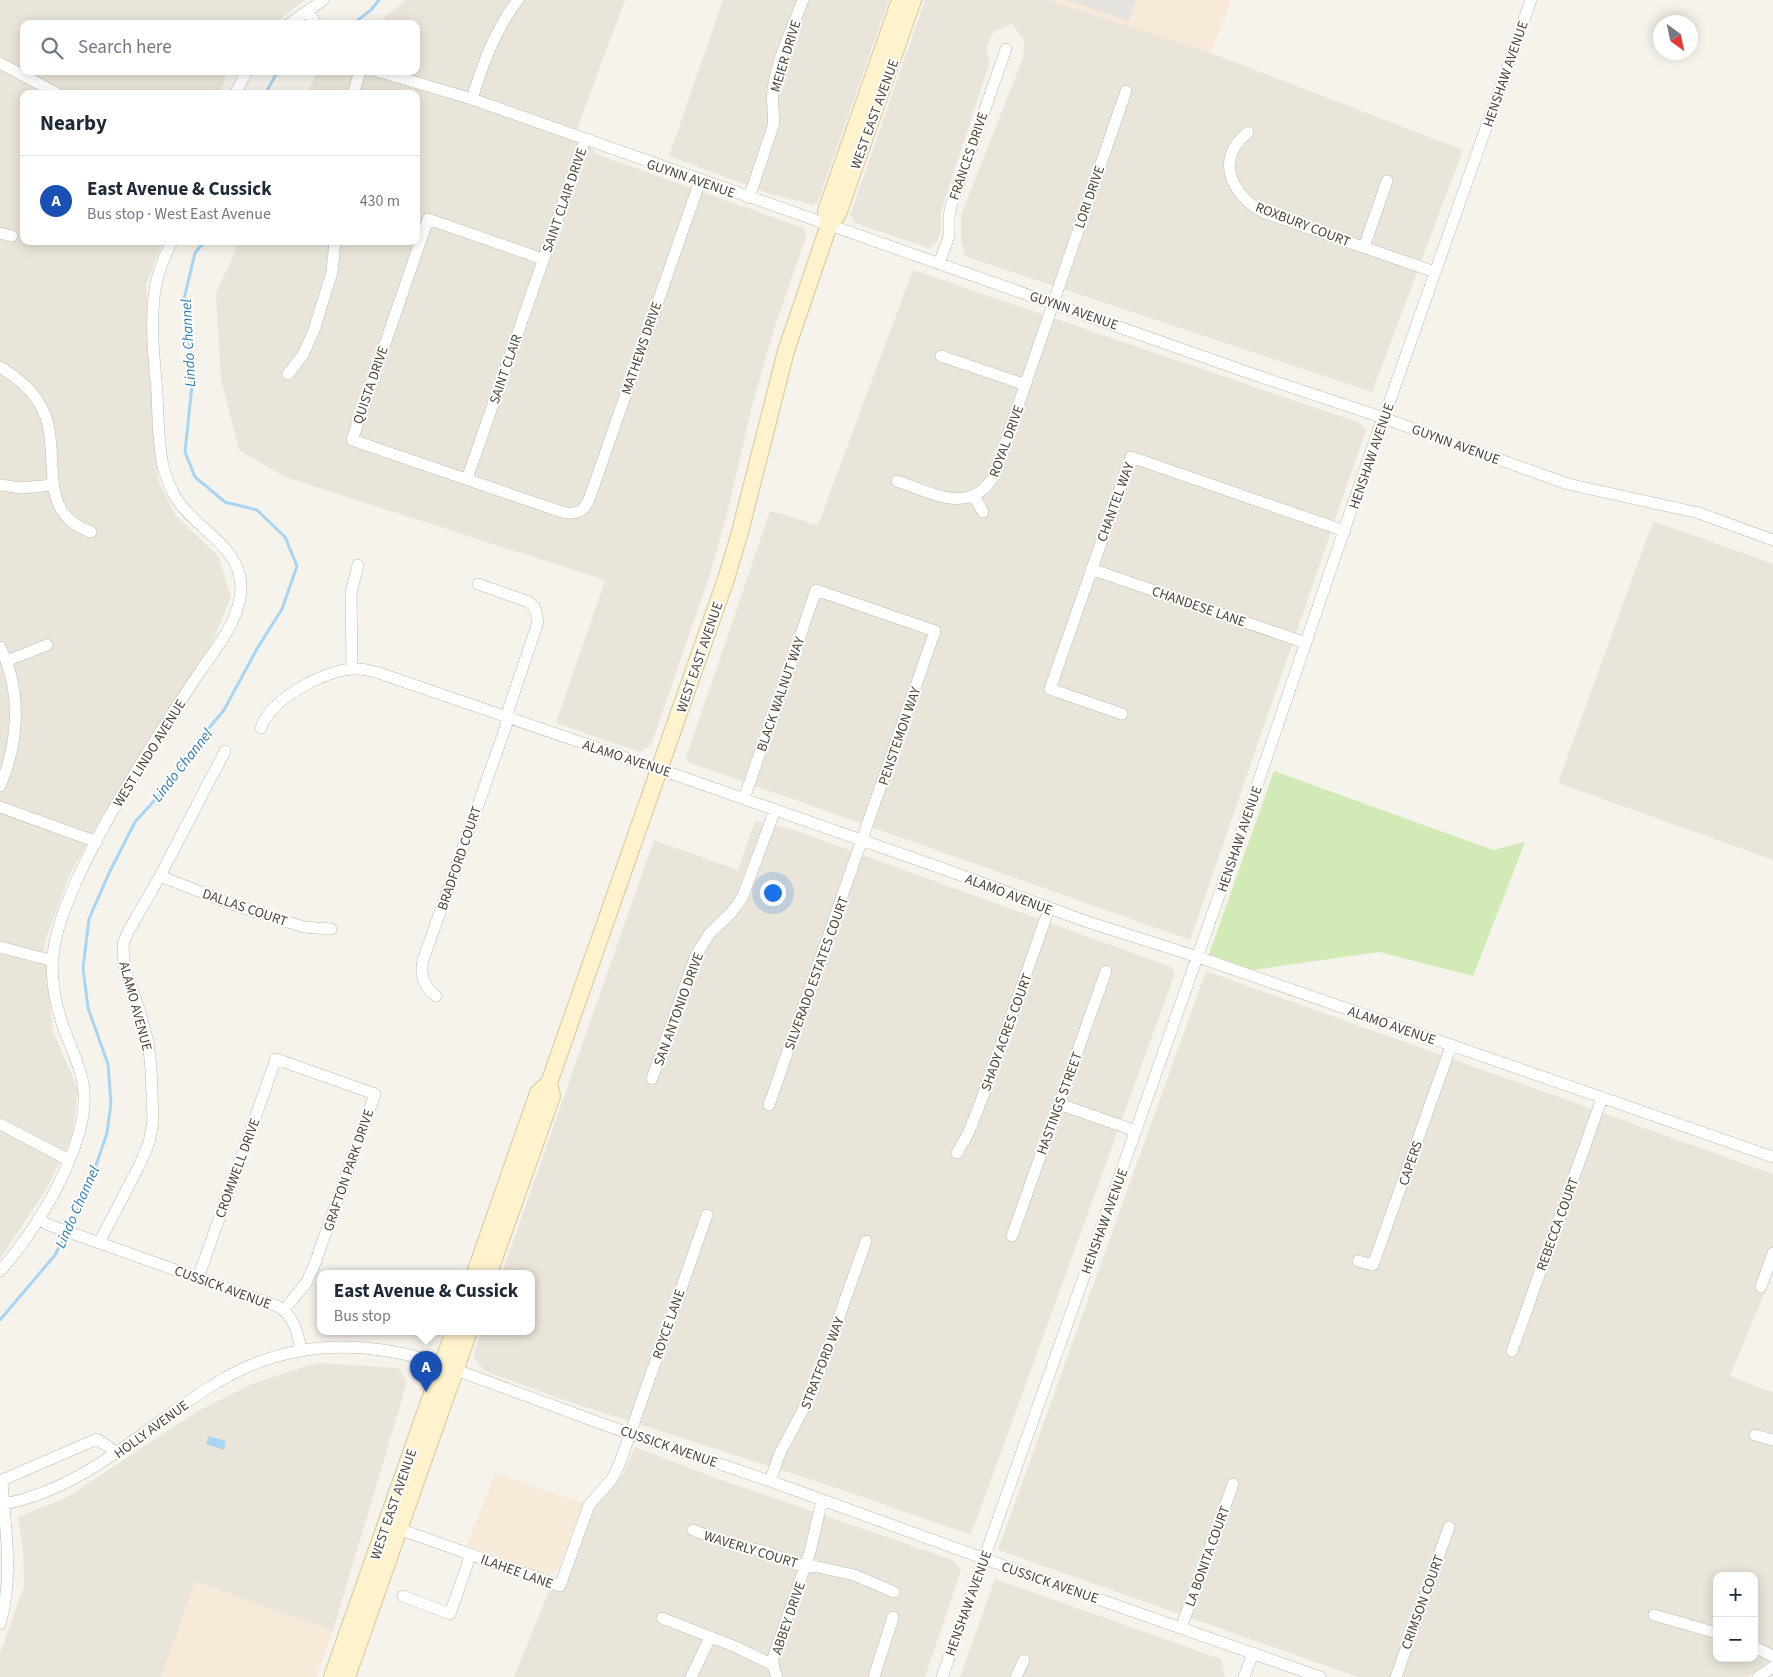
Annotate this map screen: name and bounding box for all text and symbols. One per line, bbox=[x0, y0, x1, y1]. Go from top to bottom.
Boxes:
north arrow bbox=[1653, 15, 1698, 60]
street label: MEIER DRIVE bbox=[766, 18, 806, 95]
street label: HENSHAW AVENUE bbox=[1478, 19, 1533, 130]
search box bbox=[20, 20, 420, 75]
icon: search bbox=[38, 34, 66, 62]
text: Search here bbox=[78, 34, 172, 61]
street label: WEST EAST AVENUE bbox=[846, 57, 904, 172]
text: Nearby bbox=[40, 108, 107, 138]
street label: FRANCES DRIVE bbox=[945, 110, 993, 203]
street label: SAINT CLAIR DRIVE bbox=[538, 145, 592, 256]
street label: GUYNN AVENUE bbox=[644, 154, 738, 203]
street label: LORI DRIVE bbox=[1070, 163, 1110, 231]
text: East Avenue & Cussick bbox=[87, 176, 272, 203]
text: A bbox=[51, 190, 61, 212]
text: 430 m bbox=[360, 190, 400, 212]
street label: ROXBURY COURT bbox=[1252, 198, 1353, 252]
text: Bus stop · West East Avenue bbox=[87, 203, 271, 225]
street label: GUYNN AVENUE bbox=[1027, 286, 1121, 335]
water label: Lindo Channel bbox=[176, 298, 201, 387]
street label: MATHEWS DRIVE bbox=[617, 299, 667, 397]
street label: SAINT CLAIR bbox=[485, 332, 527, 407]
street label: QUISTA DRIVE bbox=[348, 344, 394, 427]
street label: HENSHAW AVENUE bbox=[1344, 401, 1399, 512]
street label: ROYAL DRIVE bbox=[985, 402, 1029, 480]
street label: GUYNN AVENUE bbox=[1409, 420, 1503, 470]
street label: CHANTEL WAY bbox=[1092, 459, 1140, 545]
street label: CHANDESE LANE bbox=[1149, 581, 1248, 632]
street label: WEST EAST AVENUE bbox=[672, 599, 728, 715]
street label: BLACK WALNUT WAY bbox=[752, 634, 810, 754]
street label: PENSTEMON WAY bbox=[874, 684, 926, 788]
street label: WEST LINDO AVENUE bbox=[109, 696, 191, 811]
water label: Lindo Channel bbox=[147, 724, 218, 806]
street label: ALAMO AVENUE bbox=[580, 735, 673, 783]
street label: HENSHAW AVENUE bbox=[1212, 784, 1267, 895]
street label: BRADFORD COURT bbox=[433, 803, 487, 913]
street label: ALAMO AVENUE bbox=[962, 869, 1055, 921]
your location bbox=[760, 880, 786, 906]
street label: DALLAS COURT bbox=[199, 884, 290, 932]
street label: SILVERADO ESTATES COURT bbox=[780, 893, 854, 1053]
street label: SAN ANTONIO DRIVE bbox=[649, 950, 709, 1069]
street label: ALAMO AVENUE bbox=[113, 959, 157, 1053]
street label: SHADY ACRES COURT bbox=[976, 970, 1038, 1094]
street label: ALAMO AVENUE bbox=[1345, 1002, 1438, 1050]
street label: HASTINGS STREET bbox=[1032, 1049, 1088, 1158]
street label: GRAFTON PARK DRIVE bbox=[319, 1107, 379, 1234]
street label: CROMWELL DRIVE bbox=[211, 1116, 265, 1221]
street label: CAPERS bbox=[1394, 1138, 1428, 1188]
water label: Lindo Channel bbox=[50, 1163, 105, 1252]
street label: HENSHAW AVENUE bbox=[1077, 1166, 1133, 1277]
street label: REBECCA COURT bbox=[1532, 1174, 1584, 1274]
street label: CUSSICK AVENUE bbox=[172, 1261, 274, 1315]
popup bbox=[317, 1270, 535, 1335]
text: East Avenue & Cussick bbox=[334, 1278, 518, 1305]
street label: ROYCE LANE bbox=[648, 1287, 690, 1362]
text: Bus stop bbox=[334, 1305, 391, 1327]
street label: STRATFORD WAY bbox=[796, 1314, 850, 1412]
pin: A bbox=[410, 1351, 442, 1392]
street label: HOLLY AVENUE bbox=[110, 1396, 193, 1464]
street label: CUSSICK AVENUE bbox=[617, 1421, 720, 1473]
street label: WEST EAST AVENUE bbox=[366, 1446, 422, 1562]
street label: LA BONITA COURT bbox=[1180, 1503, 1236, 1610]
street label: WAVERLY COURT bbox=[701, 1526, 801, 1574]
street label: HENSHAW AVENUE bbox=[941, 1548, 997, 1659]
street label: ILAHEE LANE bbox=[478, 1550, 556, 1594]
street label: CRIMSON COURT bbox=[1397, 1552, 1450, 1653]
street label: CUSSICK AVENUE bbox=[998, 1557, 1101, 1609]
map controls bbox=[1713, 1572, 1758, 1662]
button: + bbox=[1713, 1572, 1758, 1617]
street label: ABBEY DRIVE bbox=[767, 1579, 811, 1657]
button: − bbox=[1713, 1617, 1758, 1662]

